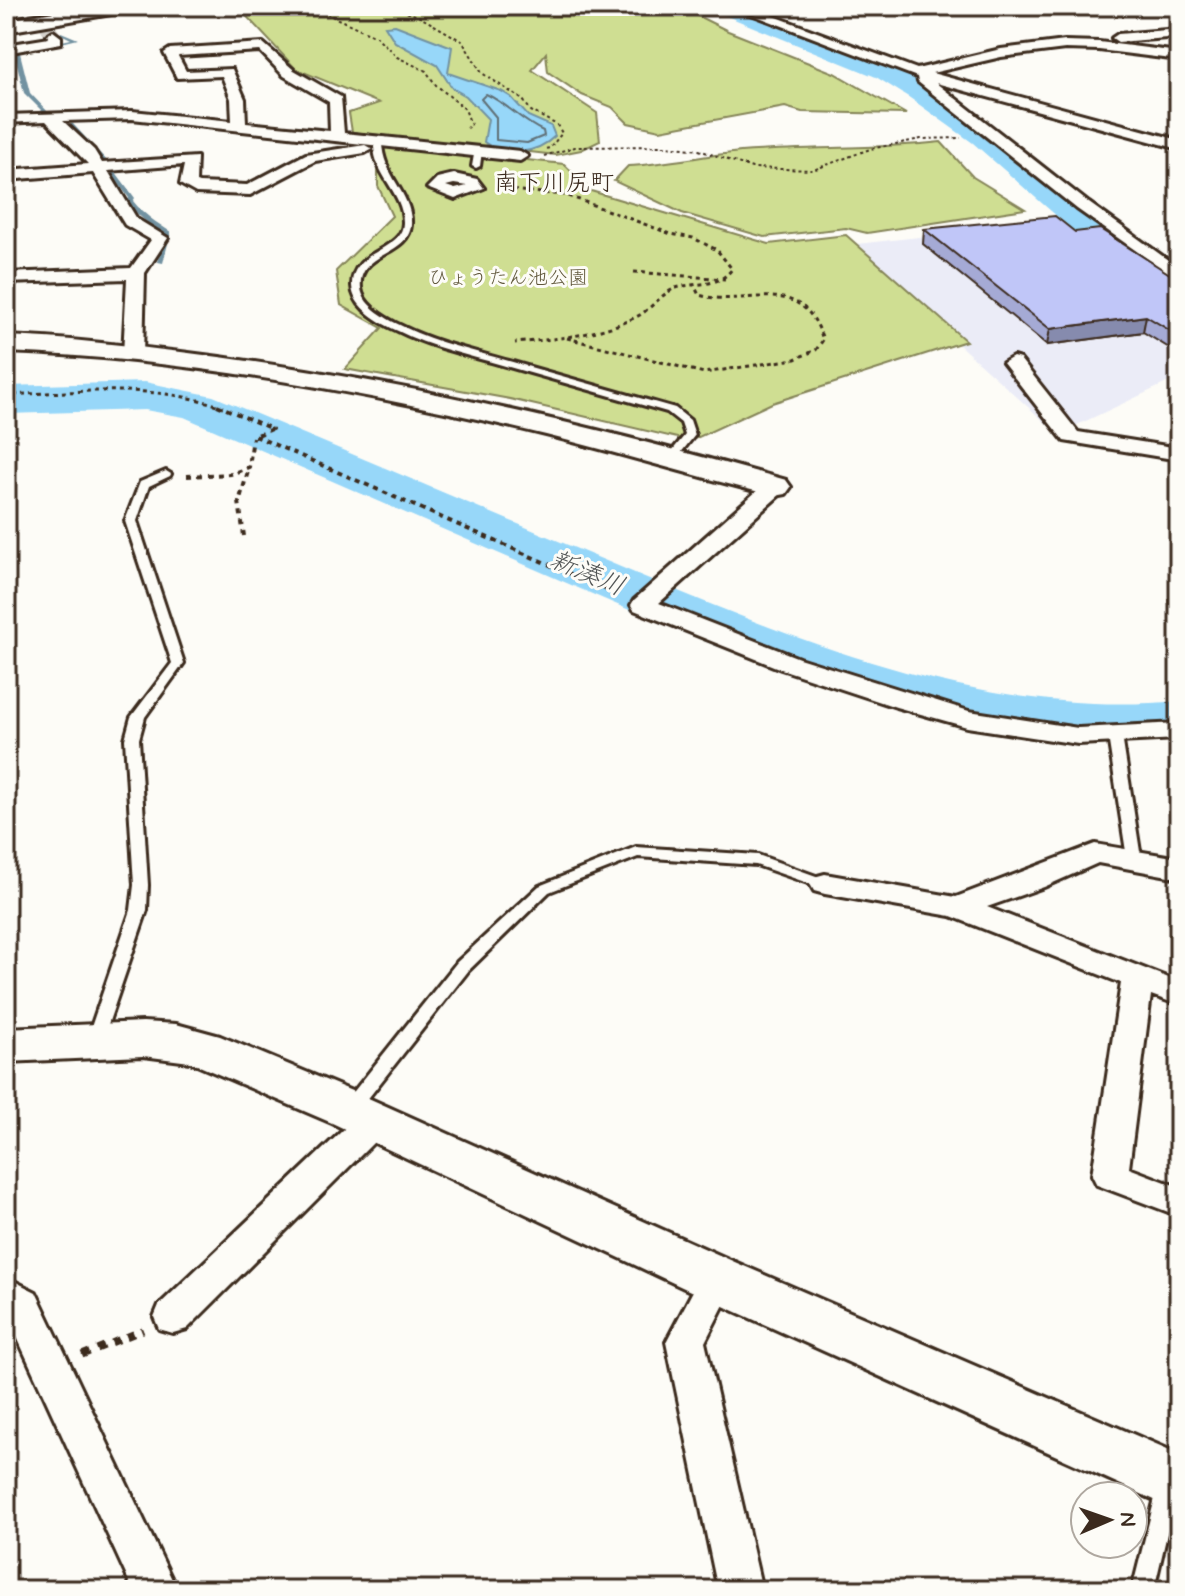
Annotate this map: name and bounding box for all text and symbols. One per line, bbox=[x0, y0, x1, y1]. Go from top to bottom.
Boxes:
district label: 南下川尻町 bbox=[494, 168, 614, 199]
park label: ひょうたん池公園 bbox=[428, 265, 588, 292]
water label: 新湊川 bbox=[544, 543, 630, 605]
north arrow bbox=[1069, 1480, 1149, 1560]
text: N bbox=[1113, 1512, 1141, 1527]

